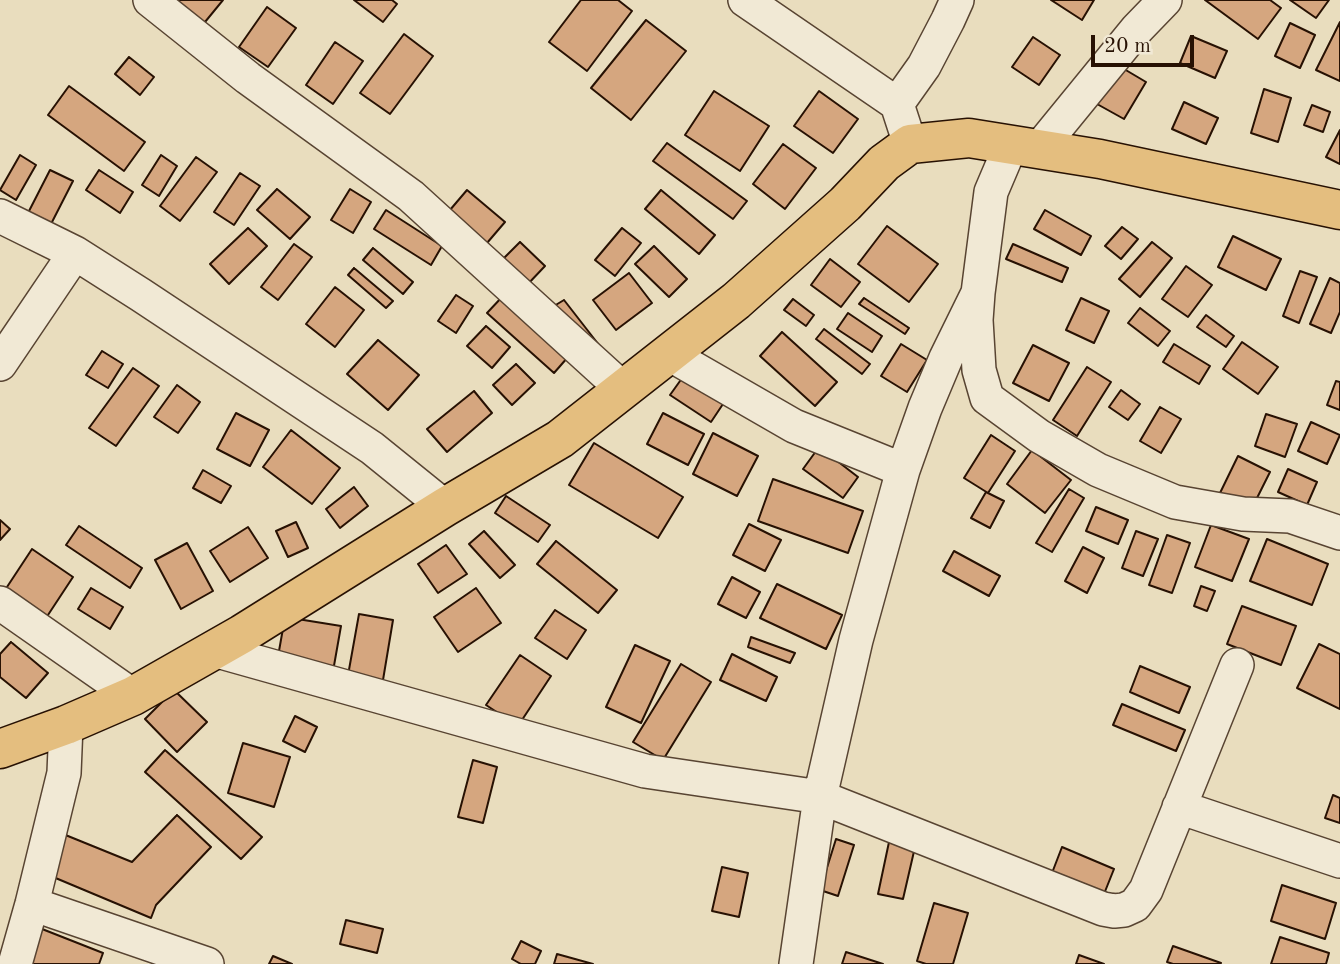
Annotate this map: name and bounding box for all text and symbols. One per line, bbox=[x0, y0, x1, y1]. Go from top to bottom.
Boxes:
scale bar bbox=[1095, 21, 1198, 65]
text: 20 m bbox=[1104, 36, 1151, 57]

